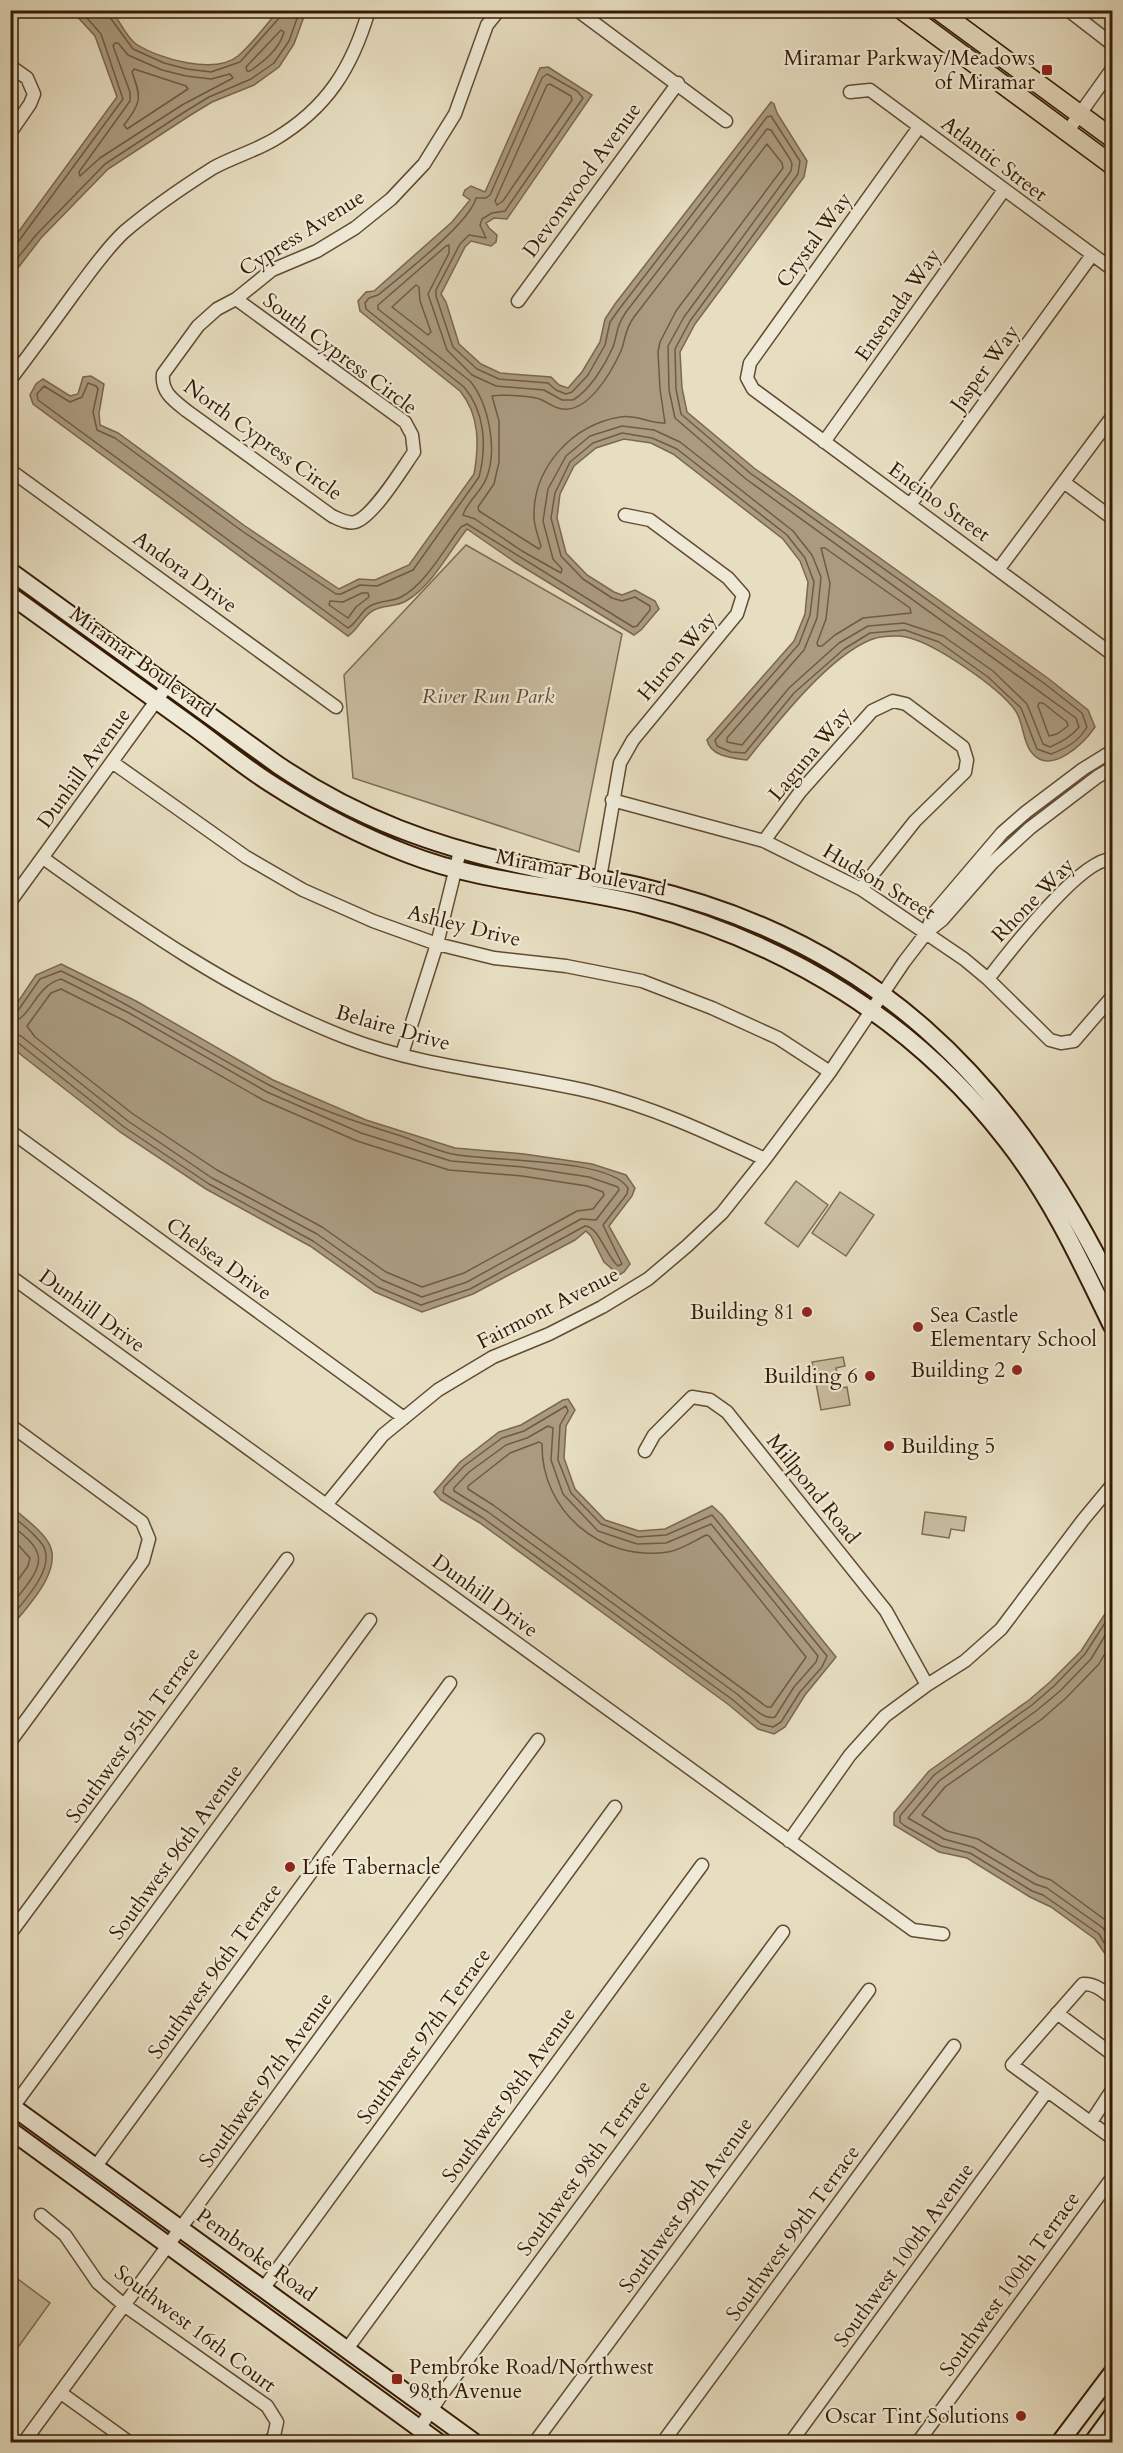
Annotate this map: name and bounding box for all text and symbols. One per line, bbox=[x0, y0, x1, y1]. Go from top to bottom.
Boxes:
place label: Miramar Parkway/Meadows of Miramar bbox=[783, 44, 1035, 97]
marker: Miramar Parkway/Meadows of Miramar bbox=[1040, 63, 1054, 77]
street label: Devonwood Avenue bbox=[516, 97, 648, 263]
street label: Atlantic Street bbox=[935, 109, 1053, 209]
street label: Cypress Avenue bbox=[234, 183, 370, 283]
street label: Crystal Way bbox=[769, 186, 859, 294]
street label: Ensenada Way bbox=[848, 243, 948, 367]
street label: South Cypress Circle bbox=[257, 286, 423, 422]
street label: Jasper Way bbox=[942, 319, 1026, 420]
street label: North Cypress Circle bbox=[178, 372, 348, 508]
street label: Encino Street bbox=[882, 455, 996, 549]
street label: Andora Drive bbox=[127, 524, 243, 620]
street label: Miramar Boulevard bbox=[63, 599, 221, 725]
street label: Huron Way bbox=[631, 605, 723, 707]
park label: River Run Park bbox=[422, 682, 555, 711]
street label: Laguna Way bbox=[762, 701, 858, 807]
street label: Dunhill Avenue bbox=[30, 702, 138, 834]
street label: Hudson Street bbox=[817, 837, 941, 927]
street label: Miramar Boulevard bbox=[493, 842, 669, 904]
street label: Rhone Way bbox=[985, 851, 1081, 949]
street label: Ashley Drive bbox=[404, 898, 524, 954]
street label: Belaire Drive bbox=[332, 998, 454, 1058]
street label: Chelsea Drive bbox=[160, 1211, 278, 1307]
street label: Fairmont Avenue bbox=[472, 1260, 624, 1356]
street label: Dunhill Drive bbox=[33, 1263, 151, 1359]
place label: Building 81 bbox=[690, 1298, 795, 1327]
place label: Sea Castle Elementary School bbox=[930, 1301, 1097, 1354]
marker: Building 81 bbox=[800, 1305, 814, 1319]
marker: Sea Castle Elementary School bbox=[911, 1320, 925, 1334]
place label: Building 2 bbox=[911, 1356, 1005, 1385]
place label: Building 6 bbox=[764, 1362, 858, 1391]
marker: Building 2 bbox=[1010, 1363, 1024, 1377]
marker: Building 6 bbox=[863, 1369, 877, 1383]
street label: Millpond Road bbox=[760, 1428, 866, 1550]
place label: Building 5 bbox=[901, 1432, 995, 1461]
marker: Building 5 bbox=[882, 1439, 896, 1453]
street label: Dunhill Drive bbox=[426, 1548, 544, 1644]
street label: Southwest 95th Terrace bbox=[59, 1641, 207, 1829]
street label: Southwest 96th Avenue bbox=[102, 1758, 250, 1946]
place label: Life Tabernacle bbox=[302, 1853, 441, 1882]
marker: Life Tabernacle bbox=[283, 1860, 297, 1874]
street label: Southwest 96th Terrace bbox=[141, 1877, 289, 2065]
street label: Southwest 97th Terrace bbox=[350, 1942, 498, 2130]
street label: Southwest 97th Avenue bbox=[192, 1986, 340, 2174]
street label: Southwest 98th Avenue bbox=[435, 2001, 583, 2189]
street label: Southwest 98th Terrace bbox=[510, 2074, 658, 2262]
street label: Southwest 99th Avenue bbox=[612, 2111, 760, 2299]
street label: Southwest 99th Terrace bbox=[719, 2139, 867, 2327]
street label: Southwest 100th Avenue bbox=[827, 2157, 981, 2353]
street label: Southwest 100th Terrace bbox=[933, 2186, 1087, 2382]
street label: Pembroke Road bbox=[190, 2201, 322, 2309]
street label: Southwest 16th Court bbox=[108, 2259, 282, 2400]
place label: Pembroke Road/Northwest 98th Avenue bbox=[409, 2353, 654, 2406]
marker: Pembroke Road/Northwest 98th Avenue bbox=[390, 2372, 404, 2386]
place label: Oscar Tint Solutions bbox=[825, 2402, 1009, 2431]
marker: Oscar Tint Solutions bbox=[1014, 2409, 1028, 2423]

